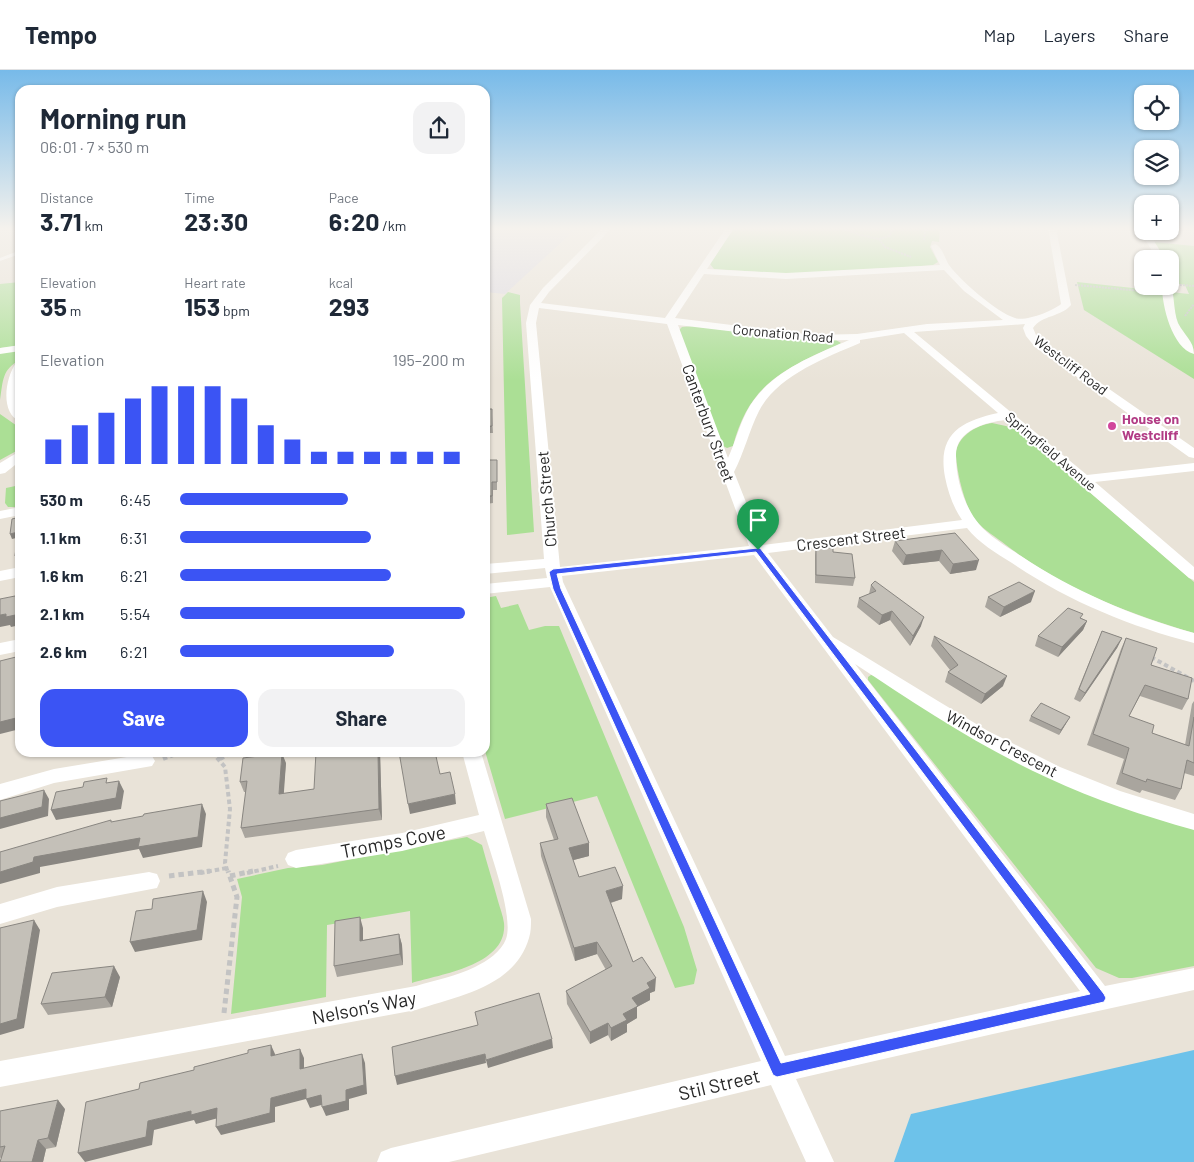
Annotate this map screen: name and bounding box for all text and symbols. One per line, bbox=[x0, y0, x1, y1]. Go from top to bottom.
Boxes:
text: Tempo bbox=[25, 20, 97, 49]
text: Map bbox=[983, 24, 1015, 46]
text: Layers bbox=[1043, 24, 1096, 46]
text: Share bbox=[1124, 24, 1169, 46]
map controls bbox=[1134, 85, 1179, 295]
button: locate bbox=[1134, 85, 1179, 130]
text: Morning run bbox=[40, 101, 187, 135]
button: share bbox=[413, 102, 465, 154]
text: 06:01 · 7 × 530 m bbox=[40, 137, 149, 156]
button: layers bbox=[1134, 140, 1179, 185]
text: Distance bbox=[40, 189, 93, 206]
text: Time bbox=[184, 189, 215, 206]
text: Pace bbox=[329, 189, 359, 206]
button: + bbox=[1134, 195, 1179, 240]
text: 3.71 bbox=[40, 206, 82, 236]
text: 23:30 bbox=[184, 206, 248, 236]
text: 6:20 bbox=[329, 206, 379, 236]
text: km bbox=[82, 217, 103, 234]
text: /km bbox=[379, 217, 406, 234]
button: − bbox=[1134, 250, 1179, 295]
text: Elevation bbox=[40, 274, 96, 291]
text: Heart rate bbox=[184, 274, 246, 291]
text: kcal bbox=[329, 274, 353, 291]
text: 35 bbox=[40, 291, 67, 321]
text: 153 bbox=[184, 291, 220, 321]
text: 293 bbox=[329, 291, 369, 321]
text: m bbox=[67, 302, 81, 319]
text: bpm bbox=[220, 302, 250, 319]
street label: Coronation Road bbox=[732, 320, 834, 346]
street label: Westcliff Road bbox=[1031, 332, 1111, 398]
text: Elevation bbox=[40, 350, 104, 369]
text: 195–200 m bbox=[393, 350, 465, 369]
street label: Canterbury Street bbox=[679, 361, 739, 485]
street label: Springfield Avenue bbox=[1002, 408, 1100, 494]
place label: House on Westcliff bbox=[1122, 410, 1179, 443]
marker: House on Westcliff bbox=[1106, 420, 1118, 432]
street label: Church Street bbox=[532, 450, 560, 548]
text: 530 m bbox=[40, 490, 83, 509]
text: 6:45 bbox=[120, 490, 151, 509]
pin bbox=[737, 499, 779, 550]
icon: arrive bbox=[744, 506, 772, 534]
street label: Crescent Street bbox=[795, 522, 907, 554]
text: 1.1 km bbox=[40, 528, 81, 547]
text: 6:31 bbox=[120, 528, 147, 547]
text: 1.6 km bbox=[40, 566, 84, 585]
text: 6:21 bbox=[120, 566, 148, 585]
text: 2.1 km bbox=[40, 604, 84, 623]
text: 5:54 bbox=[120, 604, 151, 623]
text: 2.6 km bbox=[40, 642, 87, 661]
text: 6:21 bbox=[120, 642, 148, 661]
button: Save bbox=[40, 689, 248, 747]
button: Share bbox=[258, 689, 465, 747]
street label: Windsor Crescent bbox=[943, 706, 1061, 780]
street label: Tromps Cove bbox=[339, 820, 447, 862]
street label: Nelson’s Way bbox=[310, 986, 418, 1028]
street label: Stil Street bbox=[676, 1063, 762, 1105]

